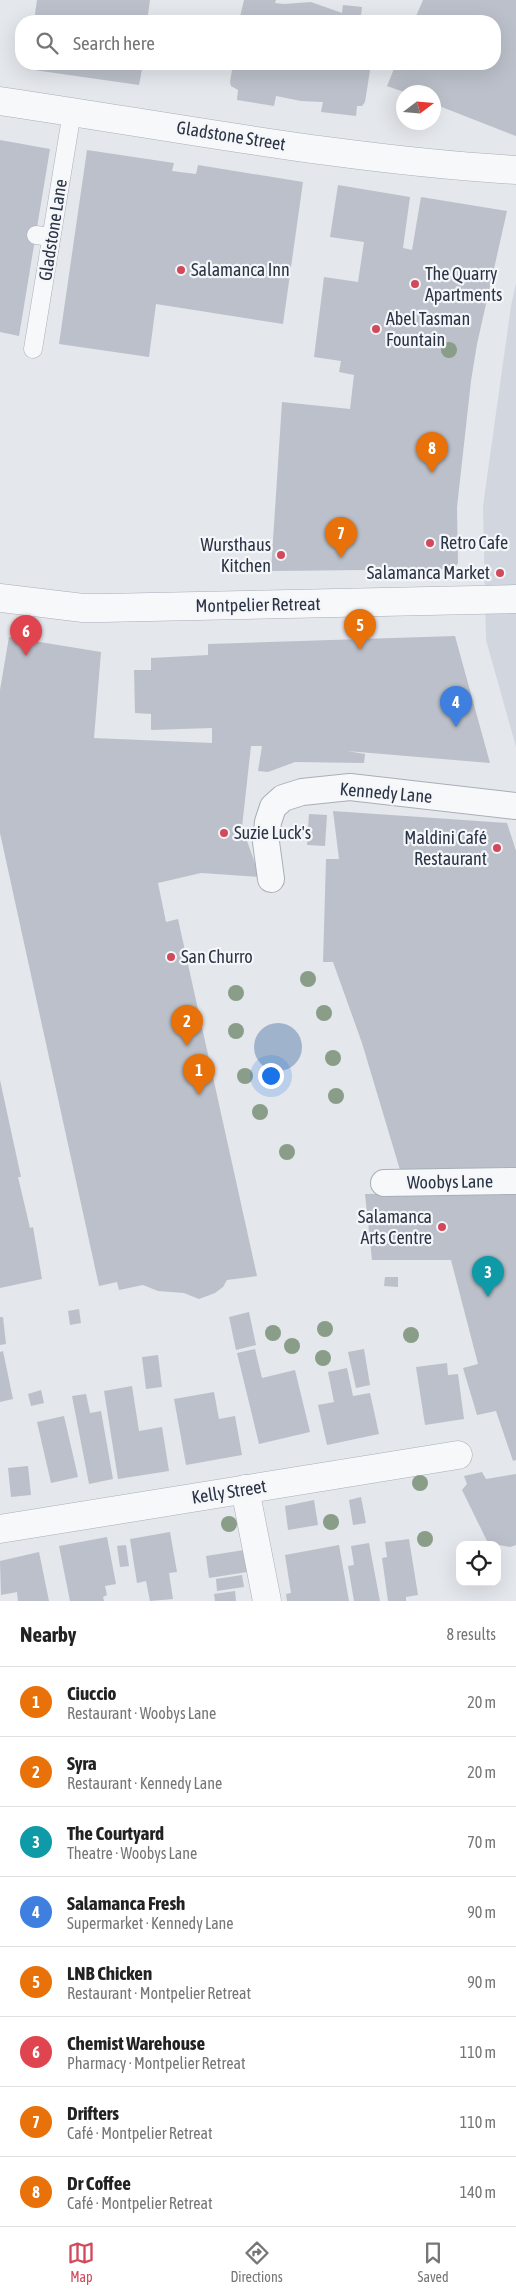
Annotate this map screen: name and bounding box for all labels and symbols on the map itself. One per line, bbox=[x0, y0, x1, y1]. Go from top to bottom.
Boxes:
north arrow bbox=[396, 85, 441, 130]
street label: Gladstone Street bbox=[175, 117, 287, 154]
street label: Gladstone Lane bbox=[34, 178, 71, 282]
place label: Salamanca Inn bbox=[191, 259, 290, 280]
place label: The Quarry Apartments bbox=[425, 263, 502, 305]
marker: Salamanca Inn bbox=[175, 264, 187, 276]
marker: The Quarry Apartments bbox=[409, 278, 421, 290]
place label: Abel Tasman Fountain bbox=[386, 308, 470, 350]
marker: Abel Tasman Fountain bbox=[370, 323, 382, 335]
pin: 8 bbox=[416, 432, 448, 473]
pin: 7 bbox=[325, 517, 357, 558]
place label: Retro Cafe bbox=[440, 532, 508, 553]
place label: Wursthaus Kitchen bbox=[201, 534, 271, 576]
marker: Retro Cafe bbox=[424, 537, 436, 549]
marker: Wursthaus Kitchen bbox=[275, 549, 287, 561]
place label: Salamanca Market bbox=[367, 562, 490, 583]
marker: Salamanca Market bbox=[494, 567, 506, 579]
street label: Montpelier Retreat bbox=[195, 593, 321, 616]
pin: 5 bbox=[344, 609, 376, 650]
pin: 6 bbox=[10, 615, 42, 656]
pin: 4 bbox=[440, 686, 472, 727]
street label: Kennedy Lane bbox=[339, 778, 433, 807]
place label: Suzie Luck's bbox=[234, 822, 311, 843]
marker: Suzie Luck's bbox=[218, 827, 230, 839]
place label: Maldini Café Restaurant bbox=[404, 827, 487, 869]
marker: Maldini Café Restaurant bbox=[491, 842, 503, 854]
place label: San Churro bbox=[181, 946, 253, 967]
marker: San Churro bbox=[165, 951, 177, 963]
pin: 2 bbox=[171, 1005, 203, 1046]
pin: 1 bbox=[183, 1054, 215, 1095]
your location bbox=[258, 1063, 284, 1089]
street label: Woobys Lane bbox=[407, 1170, 493, 1193]
place label: Salamanca Arts Centre bbox=[358, 1206, 432, 1248]
marker: Salamanca Arts Centre bbox=[436, 1221, 448, 1233]
pin: 3 bbox=[472, 1256, 504, 1297]
street label: Kelly Street bbox=[190, 1475, 268, 1508]

